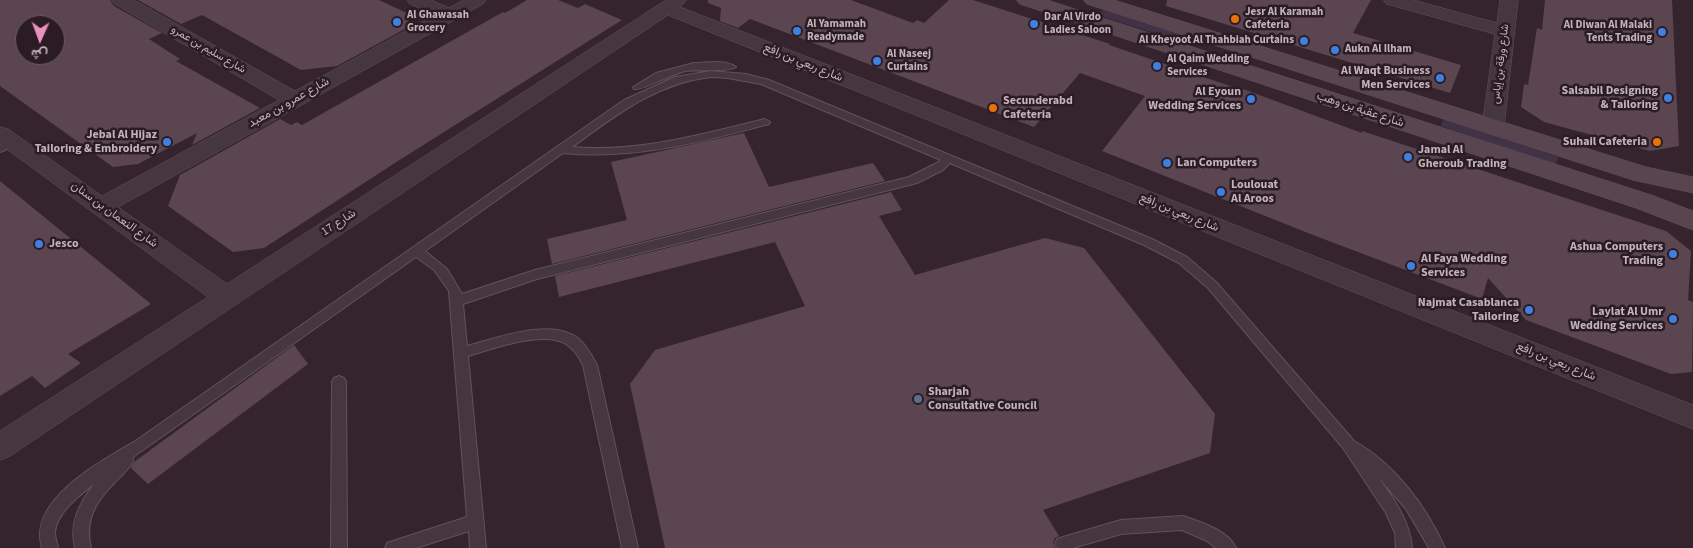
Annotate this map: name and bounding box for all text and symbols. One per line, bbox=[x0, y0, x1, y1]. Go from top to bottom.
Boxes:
place label: Jesr Al Karamah Cafeteria bbox=[1245, 6, 1323, 32]
place label: Al Ghawasah Grocery bbox=[407, 9, 469, 35]
place label: Dar Al Virdo Ladies Saloon bbox=[1044, 11, 1111, 37]
marker: Jesr Al Karamah Cafeteria bbox=[1229, 13, 1241, 25]
north arrow bbox=[15, 15, 65, 65]
marker: Al Ghawasah Grocery bbox=[391, 16, 403, 28]
place label: Al Yamamah Readymade bbox=[807, 18, 866, 44]
marker: Dar Al Virdo Ladies Saloon bbox=[1028, 18, 1040, 30]
place label: Al Diwan Al Malaki Tents Trading bbox=[1564, 19, 1652, 45]
street label: شارع سليم بن عمرو bbox=[168, 23, 248, 77]
street label: شارع ورقة بن إياس bbox=[1490, 23, 1512, 105]
marker: Al Yamamah Readymade bbox=[791, 25, 803, 37]
marker: Al Diwan Al Malaki Tents Trading bbox=[1656, 26, 1668, 38]
place label: Al Kheyoot Al Thahbiah Curtains bbox=[1139, 34, 1294, 48]
marker: Al Kheyoot Al Thahbiah Curtains bbox=[1298, 35, 1310, 47]
street label: شارع ربعي بن رافع bbox=[761, 41, 845, 85]
place label: Aukn Al Ilham bbox=[1345, 43, 1412, 57]
text: ش bbox=[31, 44, 48, 64]
marker: Aukn Al Ilham bbox=[1329, 44, 1341, 56]
place label: Al Naseej Curtains bbox=[887, 48, 931, 74]
place label: Al Qaim Wedding Services bbox=[1167, 53, 1249, 79]
marker: Al Naseej Curtains bbox=[871, 55, 883, 67]
marker: Al Qaim Wedding Services bbox=[1151, 60, 1163, 72]
place label: Al Waqt Business Men Services bbox=[1341, 64, 1430, 92]
marker: Al Waqt Business Men Services bbox=[1434, 72, 1446, 84]
street label: شارع عمرو بن معبد bbox=[246, 75, 332, 131]
place label: Salsabil Designing & Tailoring bbox=[1562, 84, 1658, 112]
place label: Al Eyoun Wedding Services bbox=[1148, 85, 1241, 113]
street label: شارع عقبة بن وهب bbox=[1315, 89, 1405, 131]
marker: Salsabil Designing & Tailoring bbox=[1662, 92, 1674, 104]
marker: Al Eyoun Wedding Services bbox=[1245, 93, 1257, 105]
place label: Secunderabd Cafeteria bbox=[1003, 94, 1073, 122]
marker: Secunderabd Cafeteria bbox=[987, 102, 999, 114]
place label: Jebal Al Hijaz Tailoring & Embroidery bbox=[35, 128, 157, 156]
place label: Suhail Cafeteria bbox=[1563, 135, 1647, 149]
marker: Jebal Al Hijaz Tailoring & Embroidery bbox=[161, 136, 173, 148]
marker: Suhail Cafeteria bbox=[1651, 136, 1663, 148]
place label: Jamal Al Gheroub Trading bbox=[1418, 143, 1507, 171]
marker: Jamal Al Gheroub Trading bbox=[1402, 151, 1414, 163]
place label: Lan Computers bbox=[1177, 156, 1257, 170]
marker: Lan Computers bbox=[1161, 157, 1173, 169]
place label: Loulouat Al Aroos bbox=[1231, 178, 1278, 206]
street label: شارع النعمان بن سنان bbox=[68, 179, 160, 251]
marker: Loulouat Al Aroos bbox=[1215, 186, 1227, 198]
street label: شارع ربعي بن رافع bbox=[1137, 191, 1221, 235]
street label: شارع 17 bbox=[319, 206, 359, 240]
place label: Jesco bbox=[49, 237, 79, 251]
marker: Jesco bbox=[33, 238, 45, 250]
place label: Ashua Computers Trading bbox=[1570, 240, 1663, 268]
marker: Ashua Computers Trading bbox=[1667, 248, 1679, 260]
place label: Al Faya Wedding Services bbox=[1421, 252, 1507, 280]
marker: Al Faya Wedding Services bbox=[1405, 260, 1417, 272]
place label: Najmat Casablanca Tailoring bbox=[1418, 296, 1519, 324]
marker: Najmat Casablanca Tailoring bbox=[1523, 304, 1535, 316]
place label: Laylat Al Umr Wedding Services bbox=[1570, 305, 1663, 333]
marker: Laylat Al Umr Wedding Services bbox=[1667, 313, 1679, 325]
street label: شارع ربعي بن رافع bbox=[1514, 340, 1598, 384]
place label: Sharjah Consultative Council bbox=[928, 385, 1037, 413]
marker: Sharjah Consultative Council bbox=[912, 393, 924, 405]

